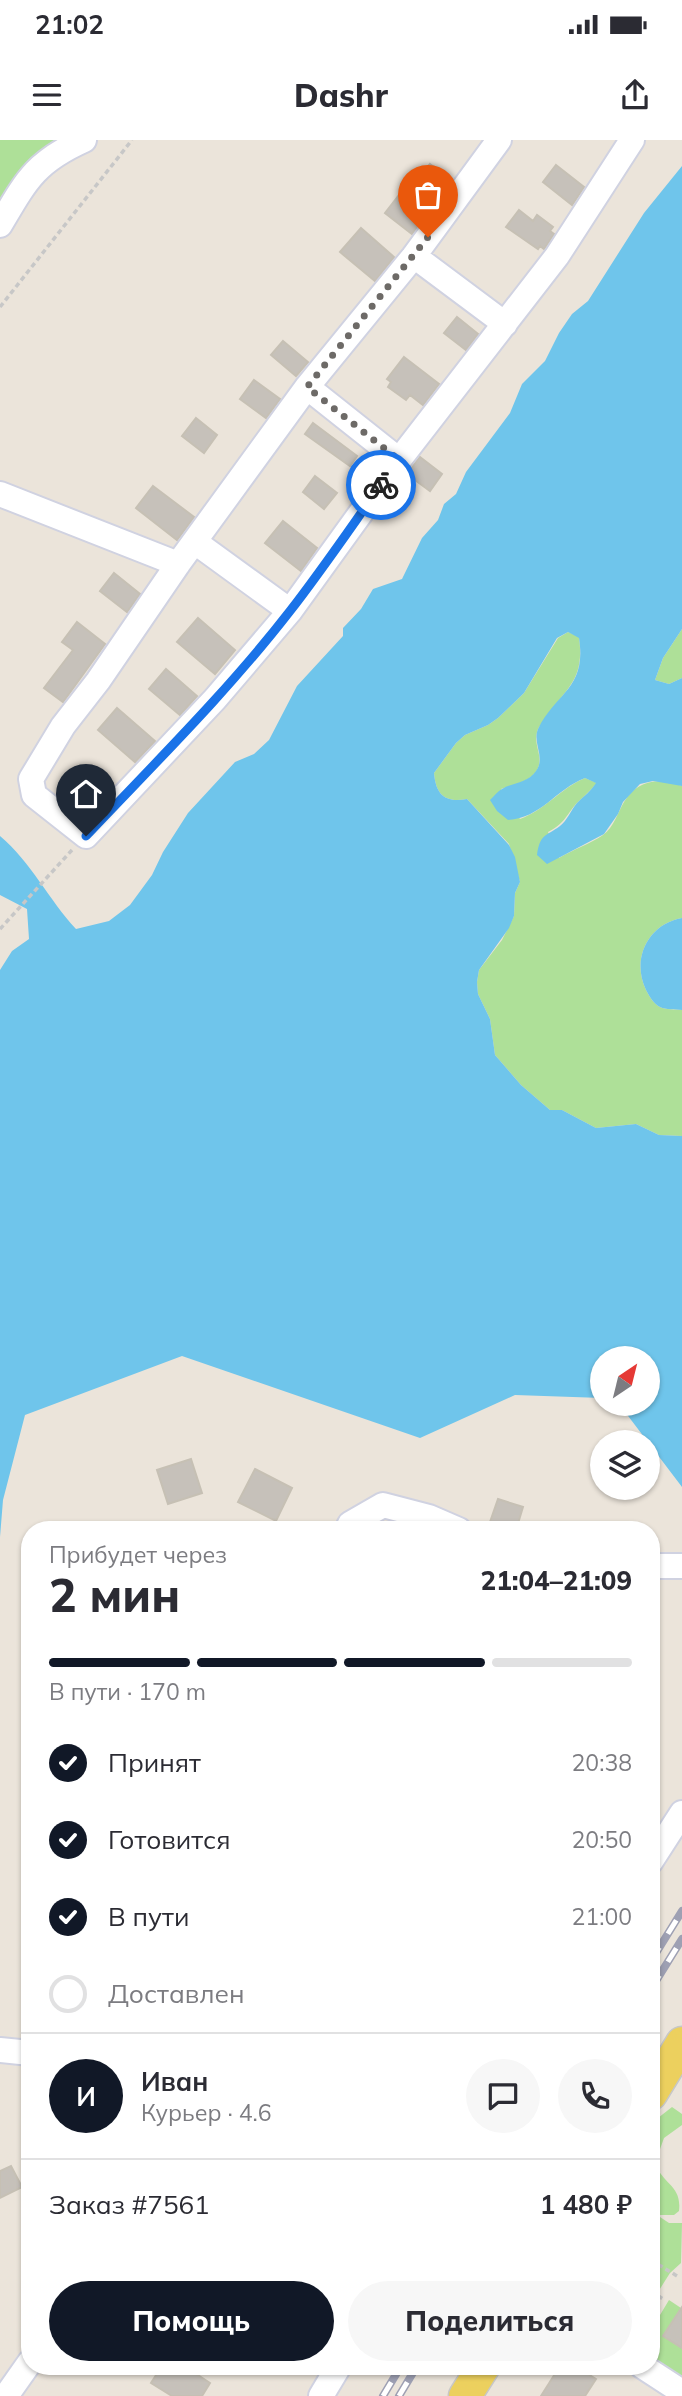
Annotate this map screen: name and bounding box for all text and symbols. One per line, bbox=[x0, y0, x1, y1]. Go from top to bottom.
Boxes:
text: 21:02 bbox=[35, 8, 104, 41]
text: Dashr bbox=[294, 75, 388, 115]
icon: menu bbox=[28, 76, 66, 114]
icon: share bbox=[616, 76, 654, 114]
pin bbox=[398, 165, 458, 237]
icon: bag bbox=[409, 176, 447, 214]
courier bbox=[346, 450, 416, 520]
icon: bike bbox=[362, 466, 400, 504]
pin bbox=[56, 764, 116, 836]
icon: home bbox=[67, 775, 105, 813]
north arrow bbox=[590, 1346, 660, 1416]
map controls bbox=[590, 1346, 660, 1500]
button: layers bbox=[590, 1430, 660, 1500]
text: Прибудет через bbox=[49, 1540, 227, 1569]
text: 21:04–21:09 bbox=[481, 1564, 632, 1597]
text: 2 мин bbox=[49, 1566, 180, 1624]
text: В пути · 170 m bbox=[49, 1677, 206, 1706]
icon: check bbox=[49, 1744, 87, 1782]
text: Принят bbox=[108, 1746, 201, 1779]
text: 20:38 bbox=[572, 1748, 632, 1777]
icon: check bbox=[49, 1821, 87, 1859]
text: Готовится bbox=[108, 1823, 231, 1856]
text: 20:50 bbox=[572, 1825, 632, 1854]
icon: check bbox=[49, 1898, 87, 1936]
text: В пути bbox=[108, 1900, 189, 1933]
text: 21:00 bbox=[572, 1902, 632, 1931]
text: Доставлен bbox=[108, 1977, 245, 2010]
button: chat bbox=[466, 2059, 540, 2133]
button: phone bbox=[558, 2059, 632, 2133]
text: Иван bbox=[141, 2065, 208, 2098]
text: И bbox=[76, 2080, 96, 2113]
text: Курьер · 4.6 bbox=[141, 2098, 272, 2127]
text: Заказ #7561 bbox=[49, 2188, 210, 2221]
text: 1 480 ₽ bbox=[540, 2188, 632, 2221]
button: Помощь bbox=[49, 2281, 334, 2361]
button: Поделиться bbox=[348, 2281, 632, 2361]

